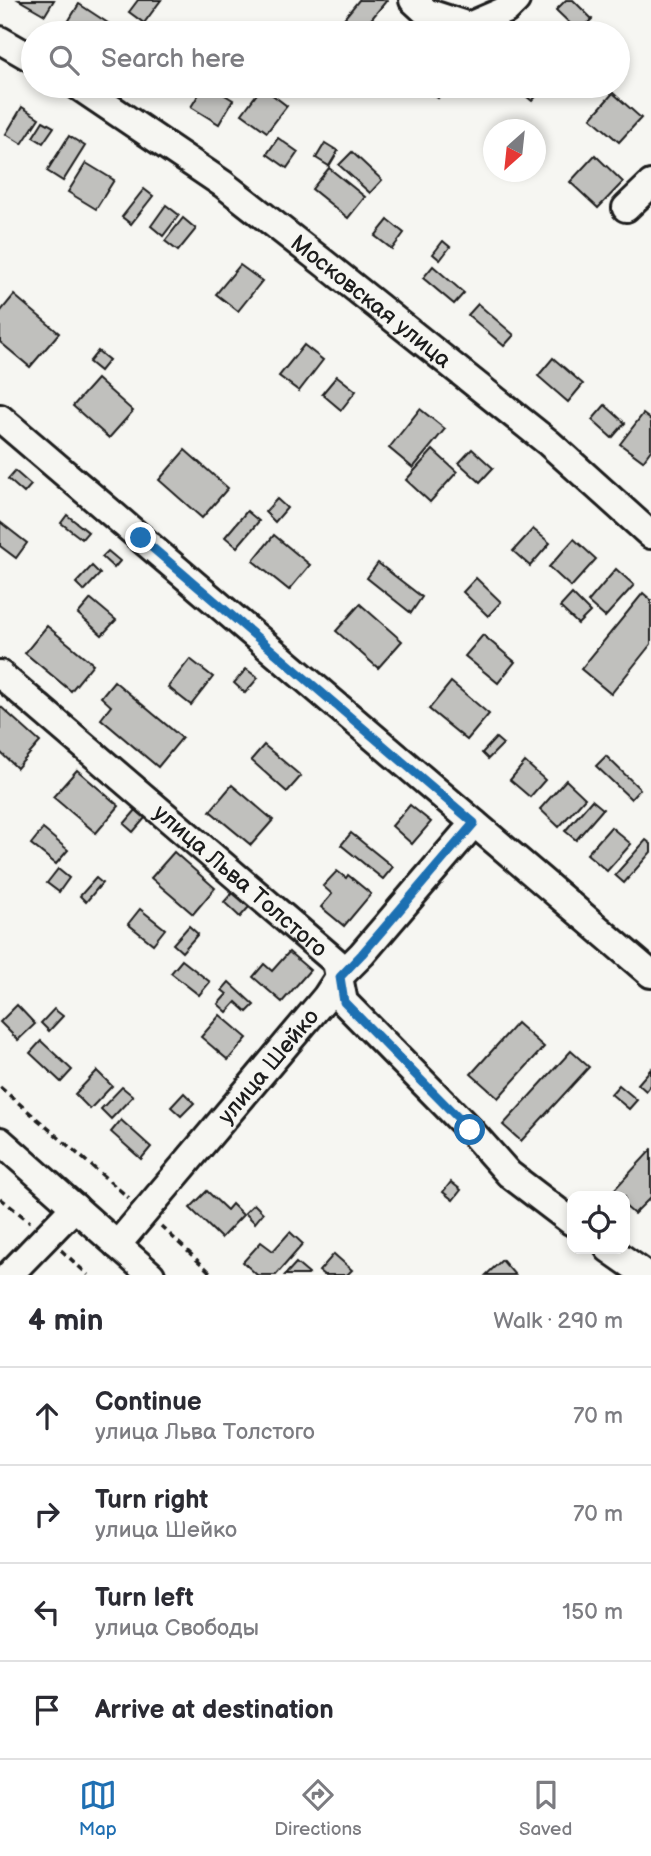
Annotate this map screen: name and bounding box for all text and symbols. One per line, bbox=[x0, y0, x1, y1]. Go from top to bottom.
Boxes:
search box bbox=[21, 21, 630, 98]
icon: search bbox=[45, 41, 83, 79]
text: Search here bbox=[101, 44, 245, 75]
north arrow bbox=[483, 119, 546, 182]
street label: Московская улица bbox=[285, 229, 457, 375]
route end bbox=[125, 522, 156, 553]
street label: улица Льва Толстого bbox=[147, 799, 333, 963]
street label: улица Шейко bbox=[212, 1003, 325, 1130]
route start bbox=[454, 1114, 485, 1145]
map controls bbox=[567, 1191, 630, 1254]
button: locate bbox=[567, 1191, 630, 1254]
text: 4 min bbox=[28, 1303, 103, 1339]
text: Walk · 290 m bbox=[493, 1307, 623, 1335]
text: Continue bbox=[95, 1387, 202, 1418]
icon: ahead bbox=[28, 1397, 66, 1435]
text: 70 m bbox=[573, 1402, 623, 1430]
text: улица Льва Толстого bbox=[95, 1418, 315, 1446]
text: Turn right bbox=[95, 1485, 208, 1516]
icon: right bbox=[28, 1495, 66, 1533]
text: 70 m bbox=[573, 1500, 623, 1528]
text: улица Шейко bbox=[95, 1516, 237, 1544]
text: Turn left bbox=[95, 1583, 194, 1614]
icon: left bbox=[28, 1593, 66, 1631]
text: 150 m bbox=[562, 1598, 623, 1626]
text: улица Свободы bbox=[95, 1614, 259, 1642]
icon: arrive bbox=[28, 1691, 66, 1729]
text: Arrive at destination bbox=[95, 1695, 334, 1726]
tab: Map bbox=[79, 1776, 117, 1841]
tab: Directions bbox=[274, 1776, 362, 1841]
tab: Saved bbox=[519, 1776, 572, 1841]

